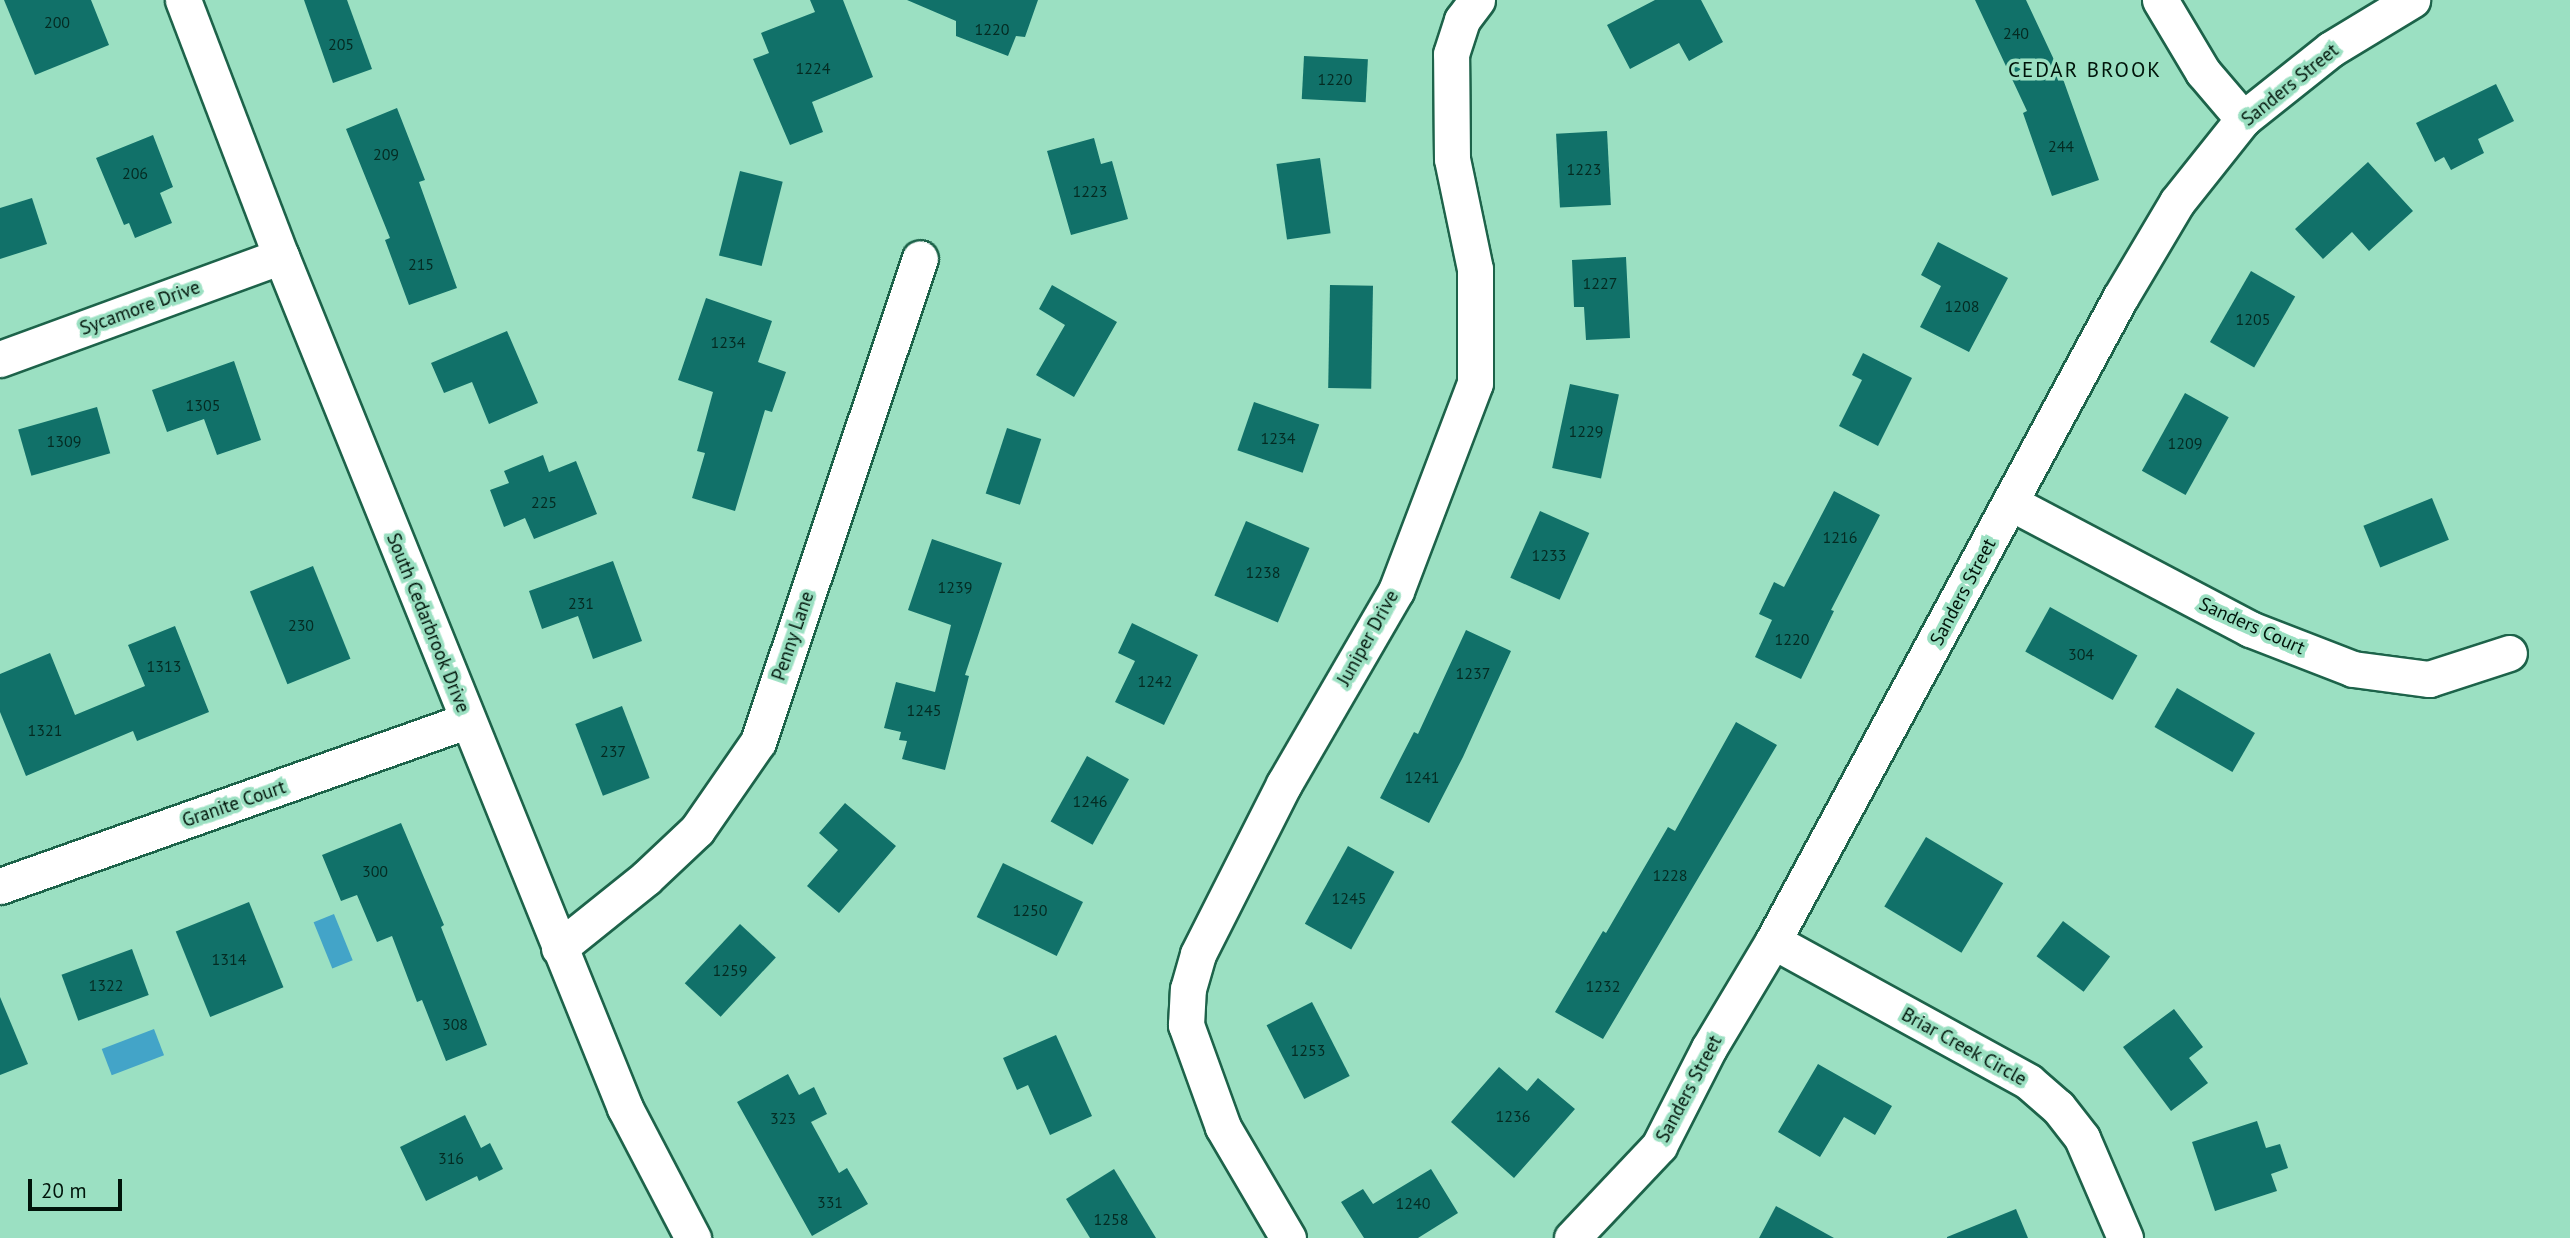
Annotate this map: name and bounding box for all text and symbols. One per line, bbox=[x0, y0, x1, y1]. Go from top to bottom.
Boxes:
house number: 200 bbox=[44, 12, 70, 32]
house number: 1220 bbox=[975, 19, 1009, 39]
house number: 240 bbox=[2003, 23, 2029, 43]
house number: 205 bbox=[328, 34, 354, 54]
street label: Sanders Street bbox=[2237, 39, 2343, 131]
district label: CEDAR BROOK bbox=[2009, 57, 2161, 83]
house number: 1224 bbox=[796, 58, 830, 78]
house number: 1220 bbox=[1318, 69, 1352, 89]
house number: 244 bbox=[2048, 136, 2074, 156]
house number: 209 bbox=[373, 144, 399, 164]
house number: 1223 bbox=[1567, 159, 1601, 179]
house number: 206 bbox=[122, 163, 148, 183]
house number: 1223 bbox=[1073, 181, 1107, 201]
house number: 215 bbox=[408, 254, 434, 274]
house number: 1227 bbox=[1583, 273, 1617, 293]
street label: Sycamore Drive bbox=[77, 276, 203, 340]
house number: 1208 bbox=[1945, 296, 1979, 316]
house number: 1205 bbox=[2236, 309, 2270, 329]
house number: 1234 bbox=[711, 332, 745, 352]
house number: 1305 bbox=[186, 395, 220, 415]
house number: 1229 bbox=[1569, 421, 1603, 441]
house number: 1234 bbox=[1261, 428, 1295, 448]
house number: 1309 bbox=[47, 431, 81, 451]
house number: 1209 bbox=[2168, 433, 2202, 453]
house number: 225 bbox=[531, 492, 557, 512]
house number: 1216 bbox=[1823, 527, 1857, 547]
street label: South Cedarbrook Drive bbox=[381, 530, 475, 716]
street label: Sanders Street bbox=[1925, 535, 2001, 649]
house number: 1233 bbox=[1532, 545, 1566, 565]
house number: 1238 bbox=[1246, 562, 1280, 582]
house number: 1239 bbox=[938, 577, 972, 597]
street label: Juniper Drive bbox=[1333, 586, 1403, 690]
street label: Penny Lane bbox=[767, 588, 819, 684]
house number: 231 bbox=[568, 593, 594, 613]
street label: Sanders Court bbox=[2196, 593, 2308, 659]
house number: 230 bbox=[288, 615, 314, 635]
house number: 1220 bbox=[1775, 629, 1809, 649]
house number: 304 bbox=[2068, 644, 2094, 664]
house number: 1313 bbox=[147, 656, 181, 676]
house number: 1237 bbox=[1456, 663, 1490, 683]
house number: 1242 bbox=[1138, 671, 1172, 691]
house number: 1245 bbox=[907, 700, 941, 720]
house number: 1321 bbox=[28, 720, 62, 740]
house number: 237 bbox=[600, 741, 626, 761]
house number: 1241 bbox=[1405, 767, 1439, 787]
street label: Granite Court bbox=[179, 776, 289, 832]
house number: 1246 bbox=[1073, 791, 1107, 811]
house number: 300 bbox=[362, 861, 388, 881]
house number: 1228 bbox=[1653, 865, 1687, 885]
house number: 1245 bbox=[1332, 888, 1366, 908]
house number: 1250 bbox=[1013, 900, 1047, 920]
house number: 1314 bbox=[212, 949, 246, 969]
house number: 1259 bbox=[713, 960, 747, 980]
house number: 1322 bbox=[89, 975, 123, 995]
house number: 1232 bbox=[1586, 976, 1620, 996]
street label: Briar Creek Circle bbox=[1897, 1003, 2031, 1091]
house number: 308 bbox=[442, 1014, 468, 1034]
street label: Sanders Street bbox=[1651, 1032, 1727, 1146]
house number: 1253 bbox=[1291, 1040, 1325, 1060]
house number: 1236 bbox=[1496, 1106, 1530, 1126]
house number: 323 bbox=[770, 1108, 796, 1128]
house number: 316 bbox=[438, 1148, 464, 1168]
scale bar bbox=[32, 1164, 126, 1208]
text: 20 m bbox=[41, 1177, 87, 1204]
house number: 331 bbox=[817, 1192, 843, 1212]
house number: 1240 bbox=[1396, 1193, 1430, 1213]
house number: 1258 bbox=[1094, 1209, 1128, 1229]

